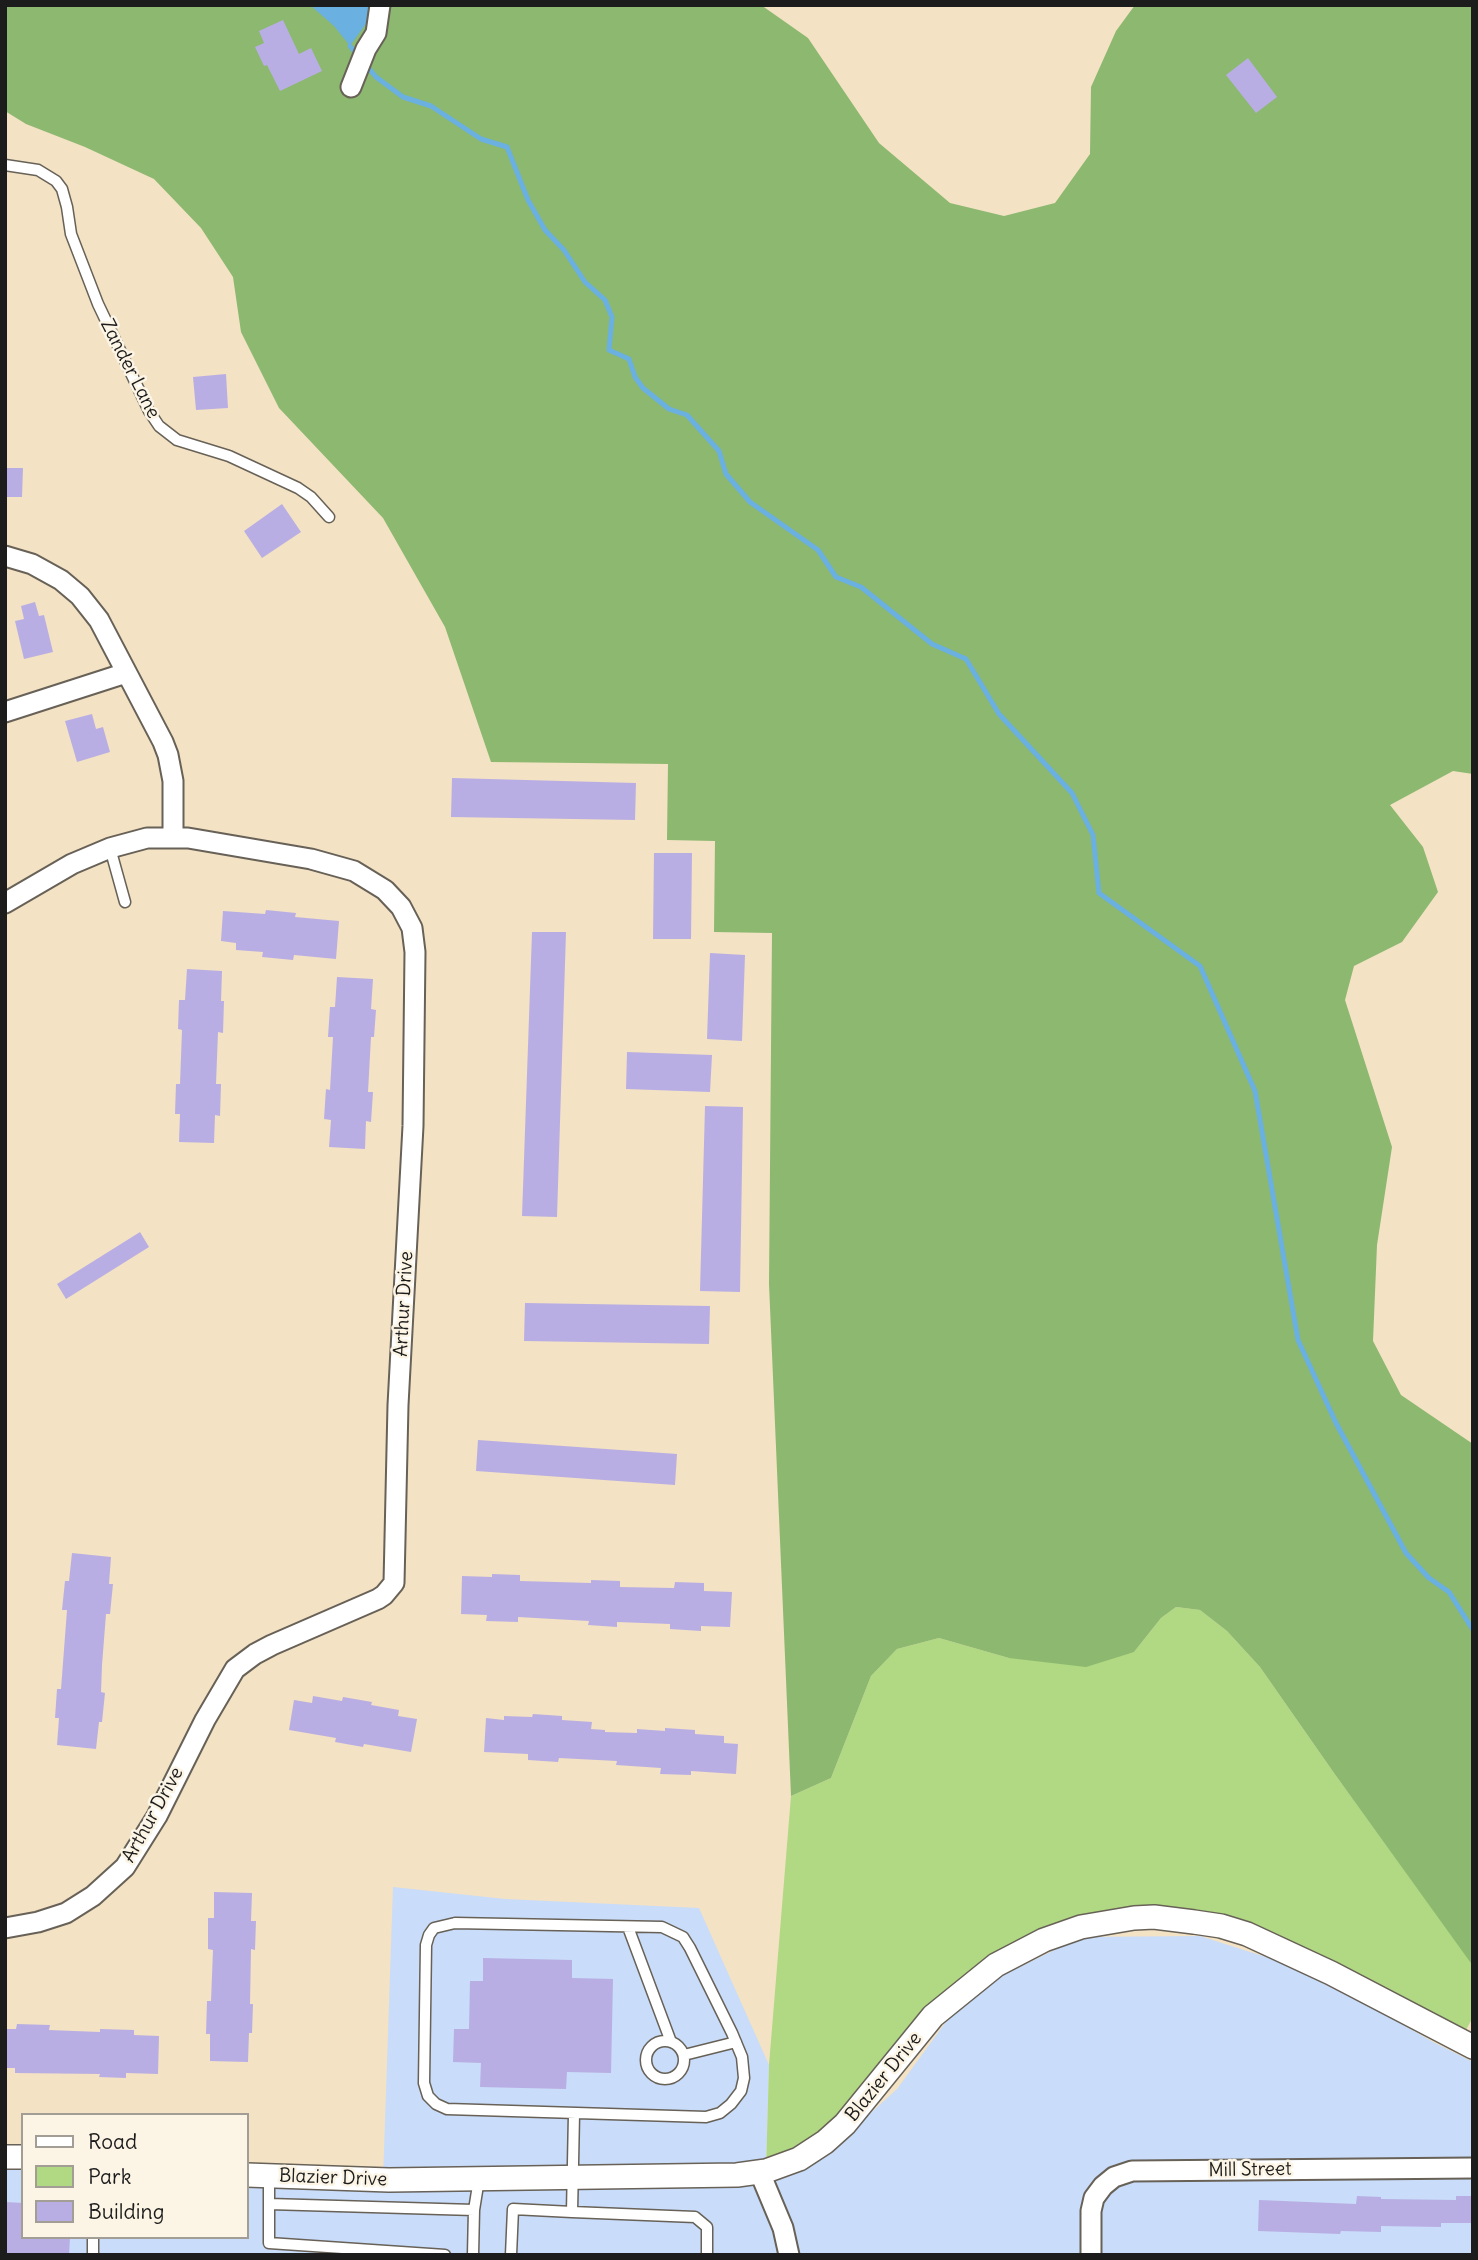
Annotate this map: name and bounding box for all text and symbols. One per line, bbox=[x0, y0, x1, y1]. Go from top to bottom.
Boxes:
street label: Zander Lane bbox=[95, 316, 165, 422]
street label: Arthur Drive bbox=[390, 1251, 418, 1357]
street label: Arthur Drive bbox=[117, 1763, 189, 1867]
street label: Blazier Drive bbox=[841, 2028, 927, 2126]
legend bbox=[21, 2113, 248, 2239]
text: Road bbox=[88, 2128, 137, 2155]
street label: Mill Street bbox=[1208, 2158, 1292, 2182]
text: Park bbox=[88, 2163, 131, 2190]
street label: Blazier Drive bbox=[278, 2165, 388, 2191]
text: Building bbox=[88, 2198, 164, 2225]

